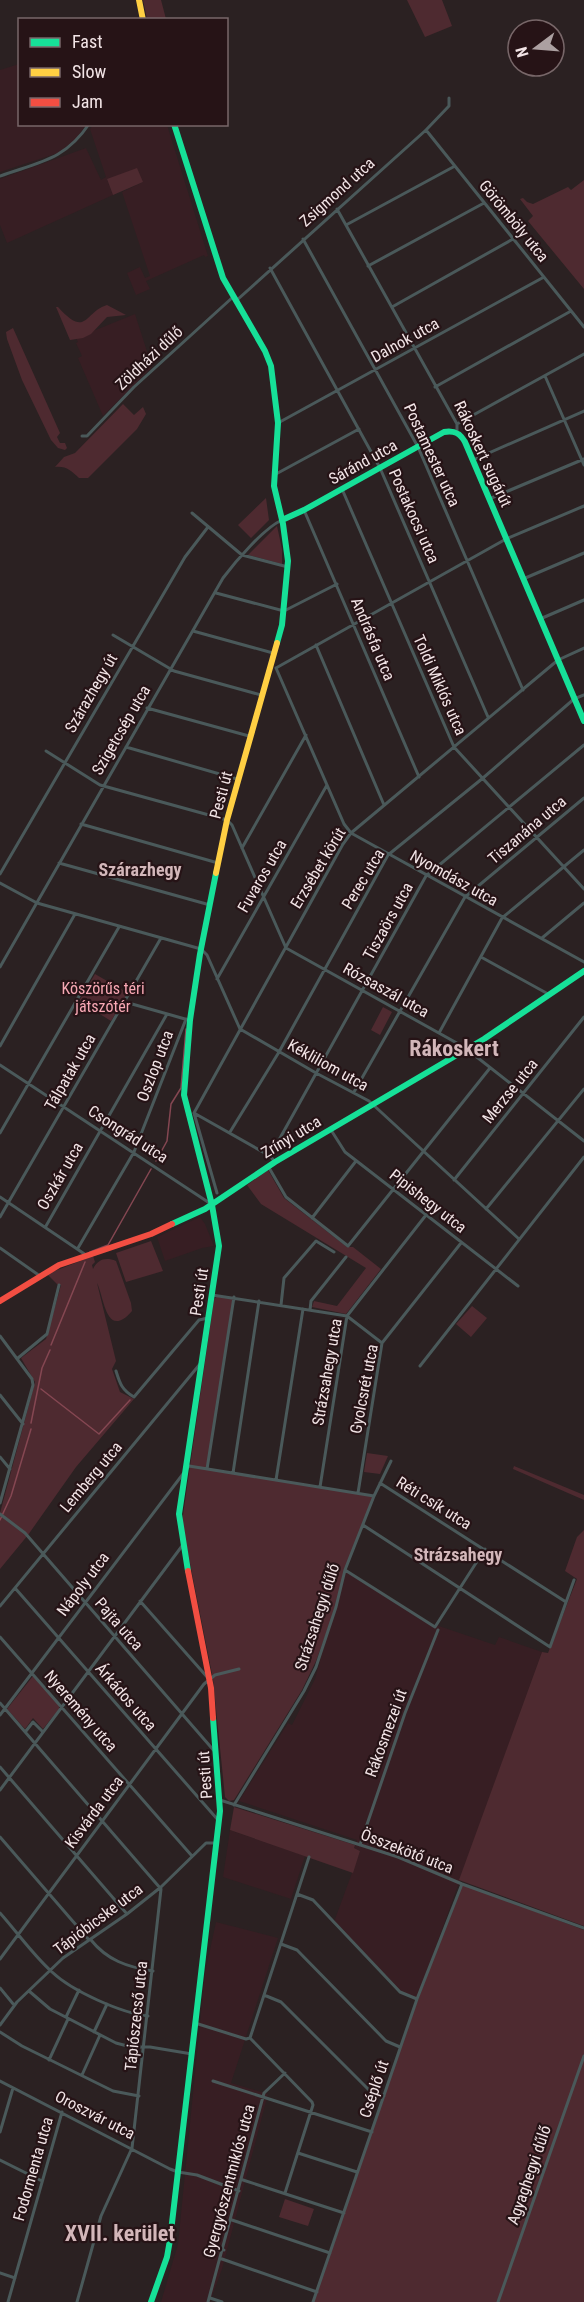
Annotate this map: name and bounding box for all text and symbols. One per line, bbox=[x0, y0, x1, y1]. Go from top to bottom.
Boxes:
legend bbox=[18, 18, 228, 126]
north arrow bbox=[506, 18, 566, 78]
text: Fast bbox=[72, 31, 103, 52]
text: N bbox=[512, 45, 533, 59]
text: Slow bbox=[72, 61, 107, 82]
text: Jam bbox=[72, 91, 103, 112]
street label: Zsigmond utca bbox=[296, 153, 378, 231]
street label: Görömböly utca bbox=[475, 176, 553, 266]
street label: Dalnok utca bbox=[368, 314, 442, 366]
street label: Zöldházi dűlő bbox=[111, 322, 187, 394]
street label: Rákoskert sugárút bbox=[450, 398, 516, 510]
street label: Postamester utca bbox=[400, 400, 464, 510]
street label: Sáránd utca bbox=[326, 435, 400, 489]
street label: Postakocsi utca bbox=[385, 466, 443, 566]
street label: Andrásfa utca bbox=[347, 595, 399, 683]
street label: Toldi Miklós utca bbox=[409, 632, 471, 738]
street label: Szárazhegy út bbox=[61, 650, 121, 736]
street label: Szigetcsép utca bbox=[88, 682, 154, 778]
street label: Pesti út bbox=[206, 769, 236, 821]
street label: Tiszanána utca bbox=[484, 792, 570, 868]
street label: Erzsébet körút bbox=[286, 824, 350, 912]
street label: Fuvaros utca bbox=[234, 836, 290, 916]
street label: Perec utca bbox=[338, 845, 388, 913]
street label: Nyomdász utca bbox=[407, 846, 501, 910]
district label: Szárazhegy bbox=[98, 859, 182, 880]
street label: Tiszaörs utca bbox=[359, 879, 417, 963]
street label: Rózsaszál utca bbox=[340, 959, 432, 1021]
park label: Köszörűs téri játszótér bbox=[61, 979, 145, 1016]
street label: Oszlop utca bbox=[133, 1028, 177, 1104]
street label: Tálpatak utca bbox=[40, 1030, 100, 1114]
street label: Kékliliom utca bbox=[284, 1035, 372, 1095]
district label: Rákoskert bbox=[409, 1036, 499, 1061]
street label: Merzse utca bbox=[478, 1055, 542, 1127]
street label: Csongrád utca bbox=[84, 1101, 172, 1167]
street label: Zrínyi utca bbox=[258, 1112, 324, 1162]
street label: Oszkár utca bbox=[33, 1139, 87, 1213]
street label: Pipishegy utca bbox=[386, 1165, 470, 1237]
street label: Pesti út bbox=[186, 1266, 212, 1317]
street label: Strázsahegy utca bbox=[308, 1317, 346, 1427]
street label: Gyolcsrét utca bbox=[346, 1343, 382, 1435]
street label: Lemberg utca bbox=[56, 1438, 126, 1516]
street label: Réti csík utca bbox=[393, 1472, 475, 1534]
district label: Strázsahegy bbox=[414, 1544, 502, 1565]
street label: Nápoly utca bbox=[53, 1548, 113, 1620]
street label: Strázsahegyi dűlő bbox=[291, 1561, 343, 1673]
street label: Pajta utca bbox=[91, 1594, 147, 1654]
street label: Árkádos utca bbox=[91, 1659, 161, 1735]
street label: Nyeremény utca bbox=[41, 1667, 121, 1755]
street label: Rákosmezei út bbox=[361, 1686, 411, 1780]
street label: Pesti út bbox=[194, 1750, 216, 1800]
street label: Kisvárda utca bbox=[61, 1772, 127, 1852]
street label: Összekötő utca bbox=[358, 1825, 456, 1877]
street label: Tápióbicske utca bbox=[50, 1879, 146, 1959]
street label: Tápiószecső utca bbox=[121, 1960, 151, 2072]
street label: Cséplő út bbox=[355, 2057, 393, 2120]
street label: Oroszvár utca bbox=[52, 2087, 138, 2143]
street label: Gyergyószentmiklós utca bbox=[199, 2102, 259, 2260]
street label: Fodormenta utca bbox=[9, 2115, 57, 2223]
street label: Agyaghegyi dűlő bbox=[503, 2123, 555, 2227]
district label: XVII. kerület bbox=[65, 2221, 175, 2246]

